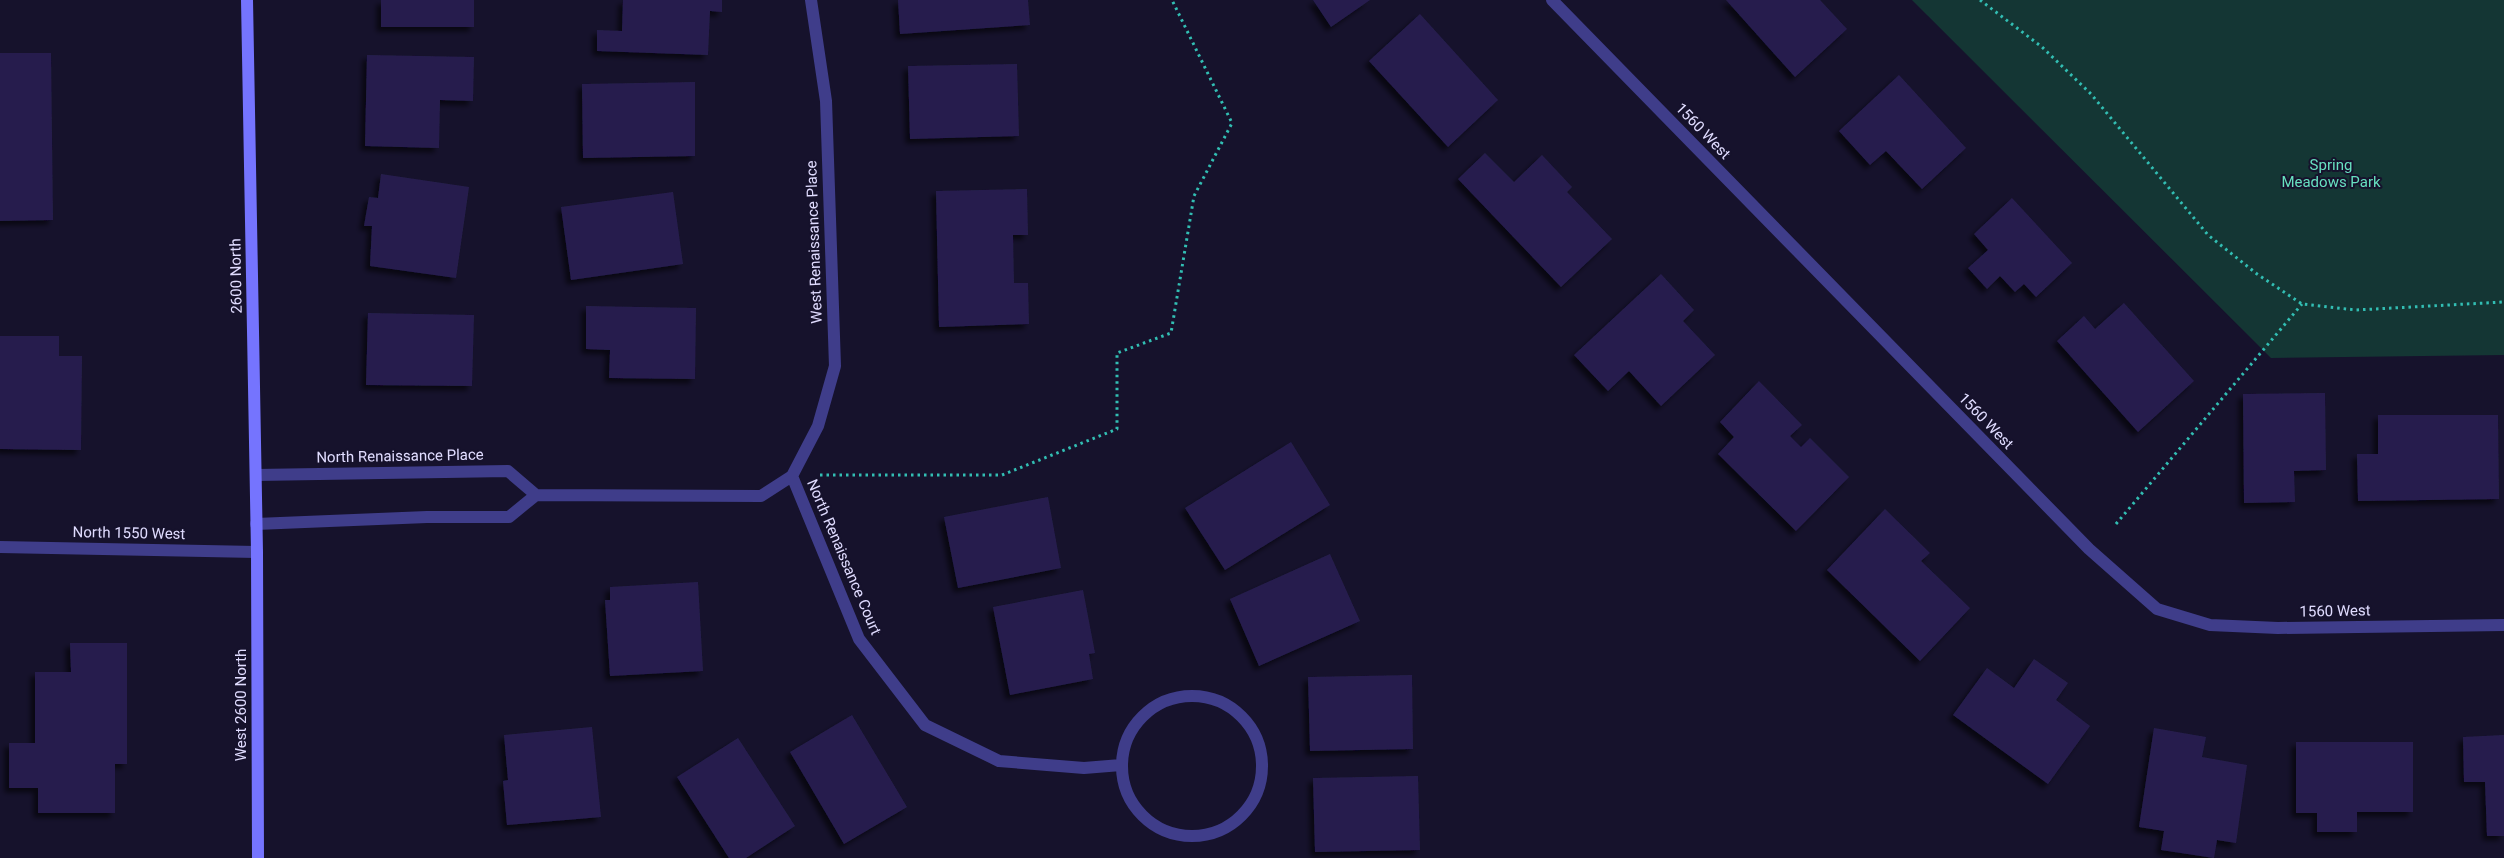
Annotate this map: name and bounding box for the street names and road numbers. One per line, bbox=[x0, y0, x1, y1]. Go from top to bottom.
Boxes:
street label: 1560 West bbox=[1672, 99, 1734, 163]
street label: West Renaissance Place bbox=[802, 160, 826, 324]
street label: 2600 North bbox=[226, 238, 246, 314]
street label: 1560 West bbox=[1955, 389, 2017, 453]
street label: North Renaissance Place bbox=[316, 446, 484, 466]
street label: North Renaissance Court bbox=[803, 476, 885, 638]
street label: North 1550 West bbox=[72, 523, 186, 543]
street label: 1560 West bbox=[2299, 601, 2371, 621]
street label: West 2600 North bbox=[232, 649, 250, 761]

